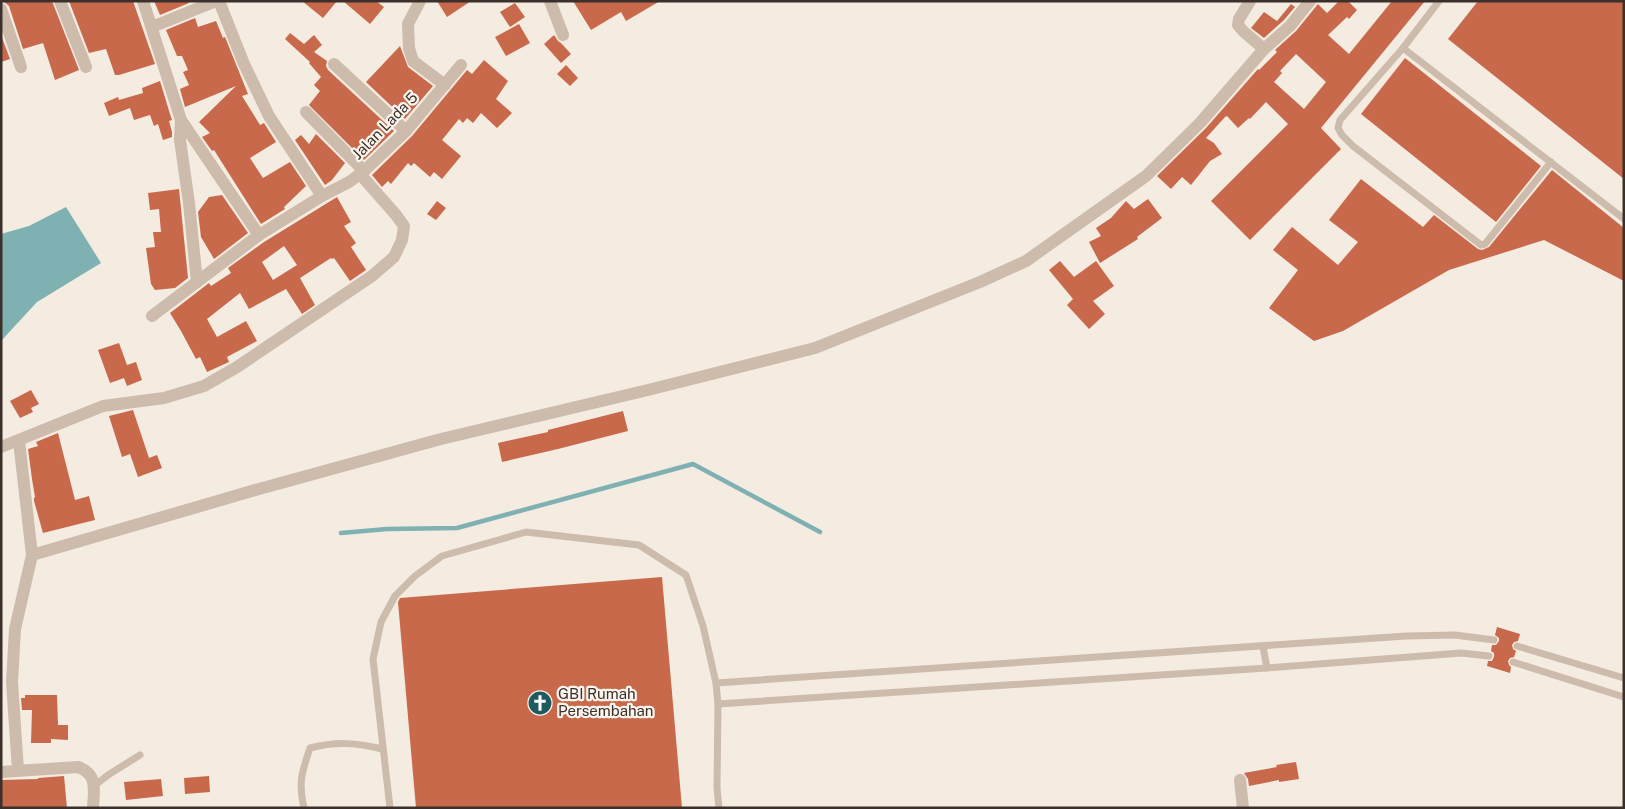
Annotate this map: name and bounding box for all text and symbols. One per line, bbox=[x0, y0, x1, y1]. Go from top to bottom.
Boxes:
street label: Jalan Lada 5 bbox=[349, 89, 421, 163]
place label: GBI Rumah Persembahan bbox=[558, 685, 654, 719]
church icon: GBI Rumah Persembahan bbox=[527, 690, 553, 716]

